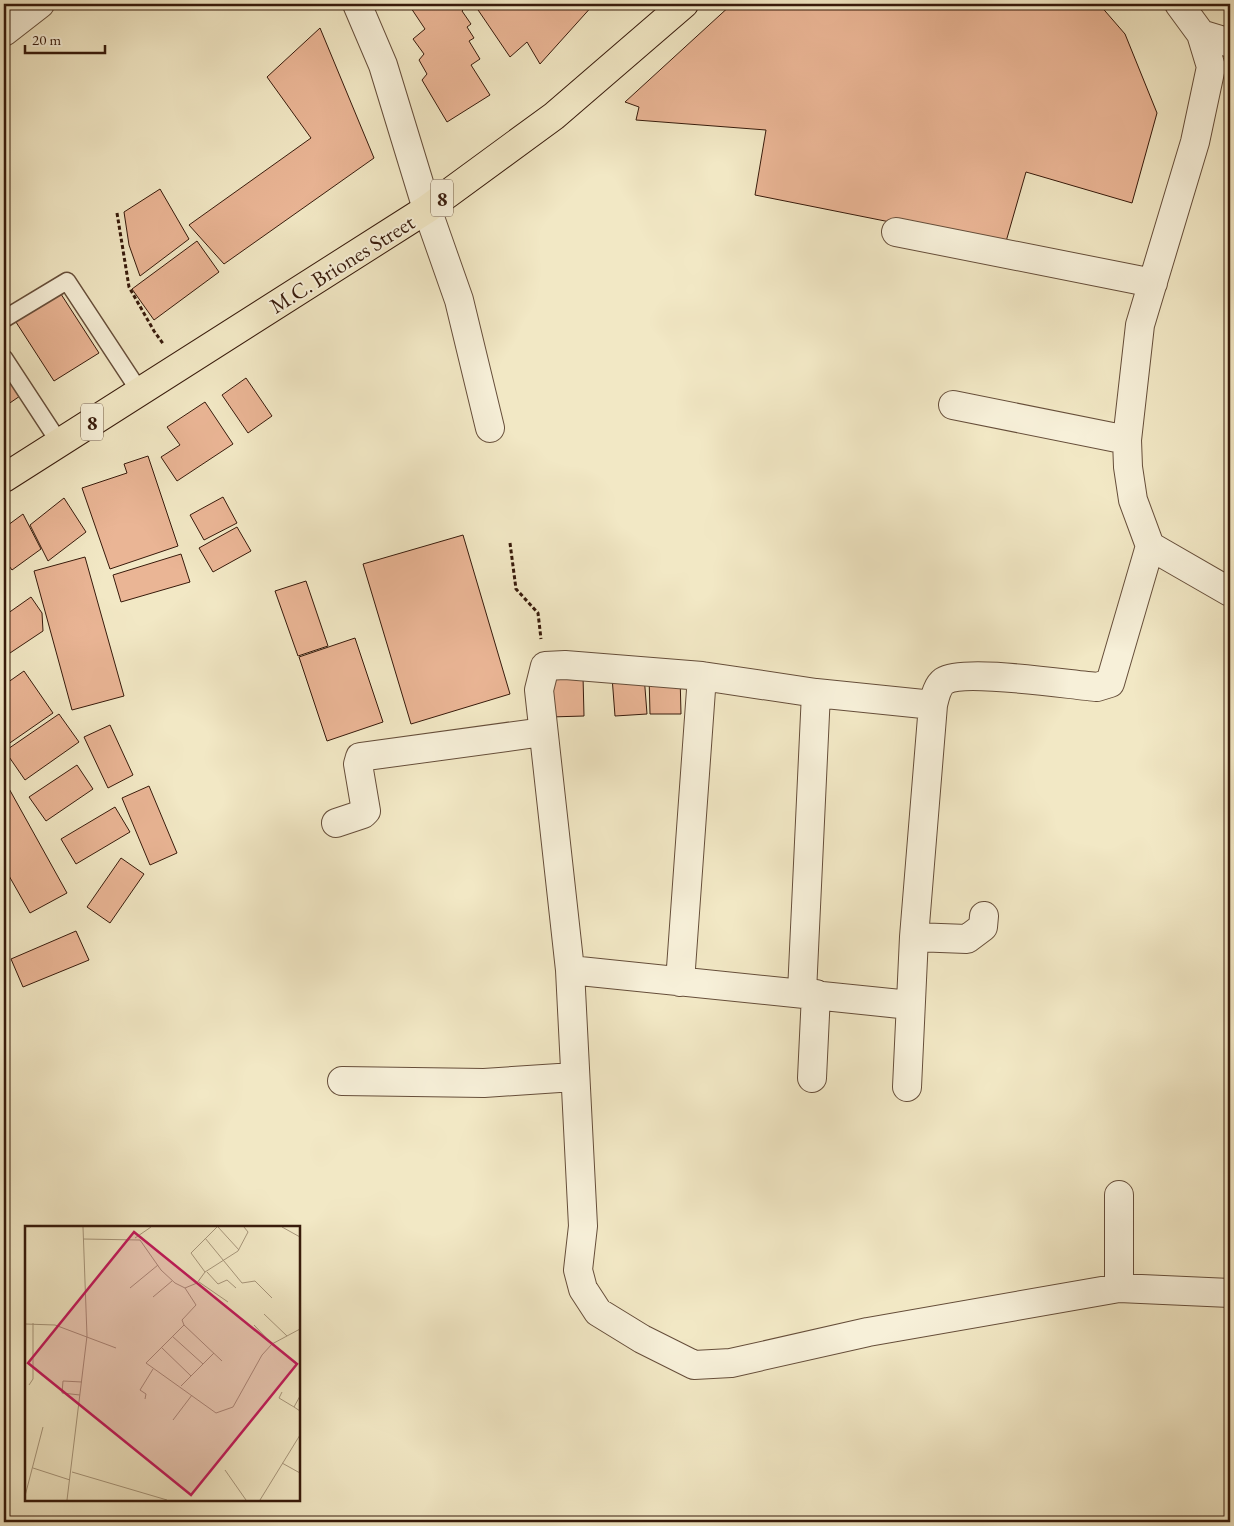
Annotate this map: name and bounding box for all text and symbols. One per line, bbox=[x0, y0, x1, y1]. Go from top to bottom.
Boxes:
scale bar bbox=[25, 22, 105, 54]
text: 20 m bbox=[32, 30, 61, 49]
road number: 8 bbox=[431, 180, 453, 217]
street label: M.C. Briones Street bbox=[264, 208, 420, 320]
road number: 8 bbox=[81, 404, 103, 441]
inset map bbox=[25, 1226, 300, 1501]

